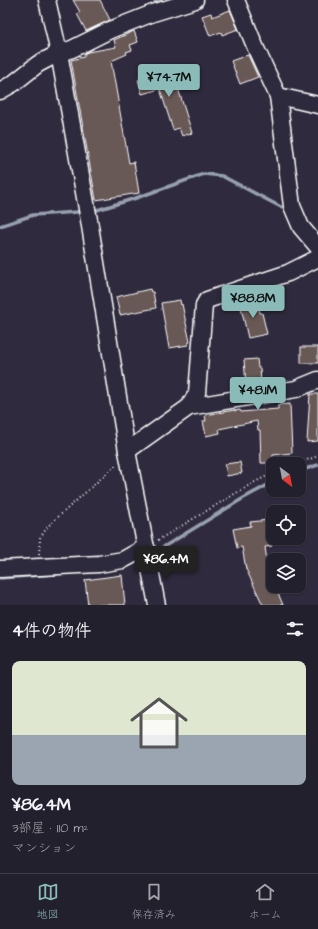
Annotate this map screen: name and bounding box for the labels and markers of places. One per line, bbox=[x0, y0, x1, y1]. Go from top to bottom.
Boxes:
pin: ¥74.7M bbox=[136, 64, 202, 98]
pin: ¥88.8M bbox=[220, 285, 286, 319]
pin: ¥48.1M bbox=[225, 377, 291, 411]
pin: ¥86.4M bbox=[133, 546, 199, 580]

